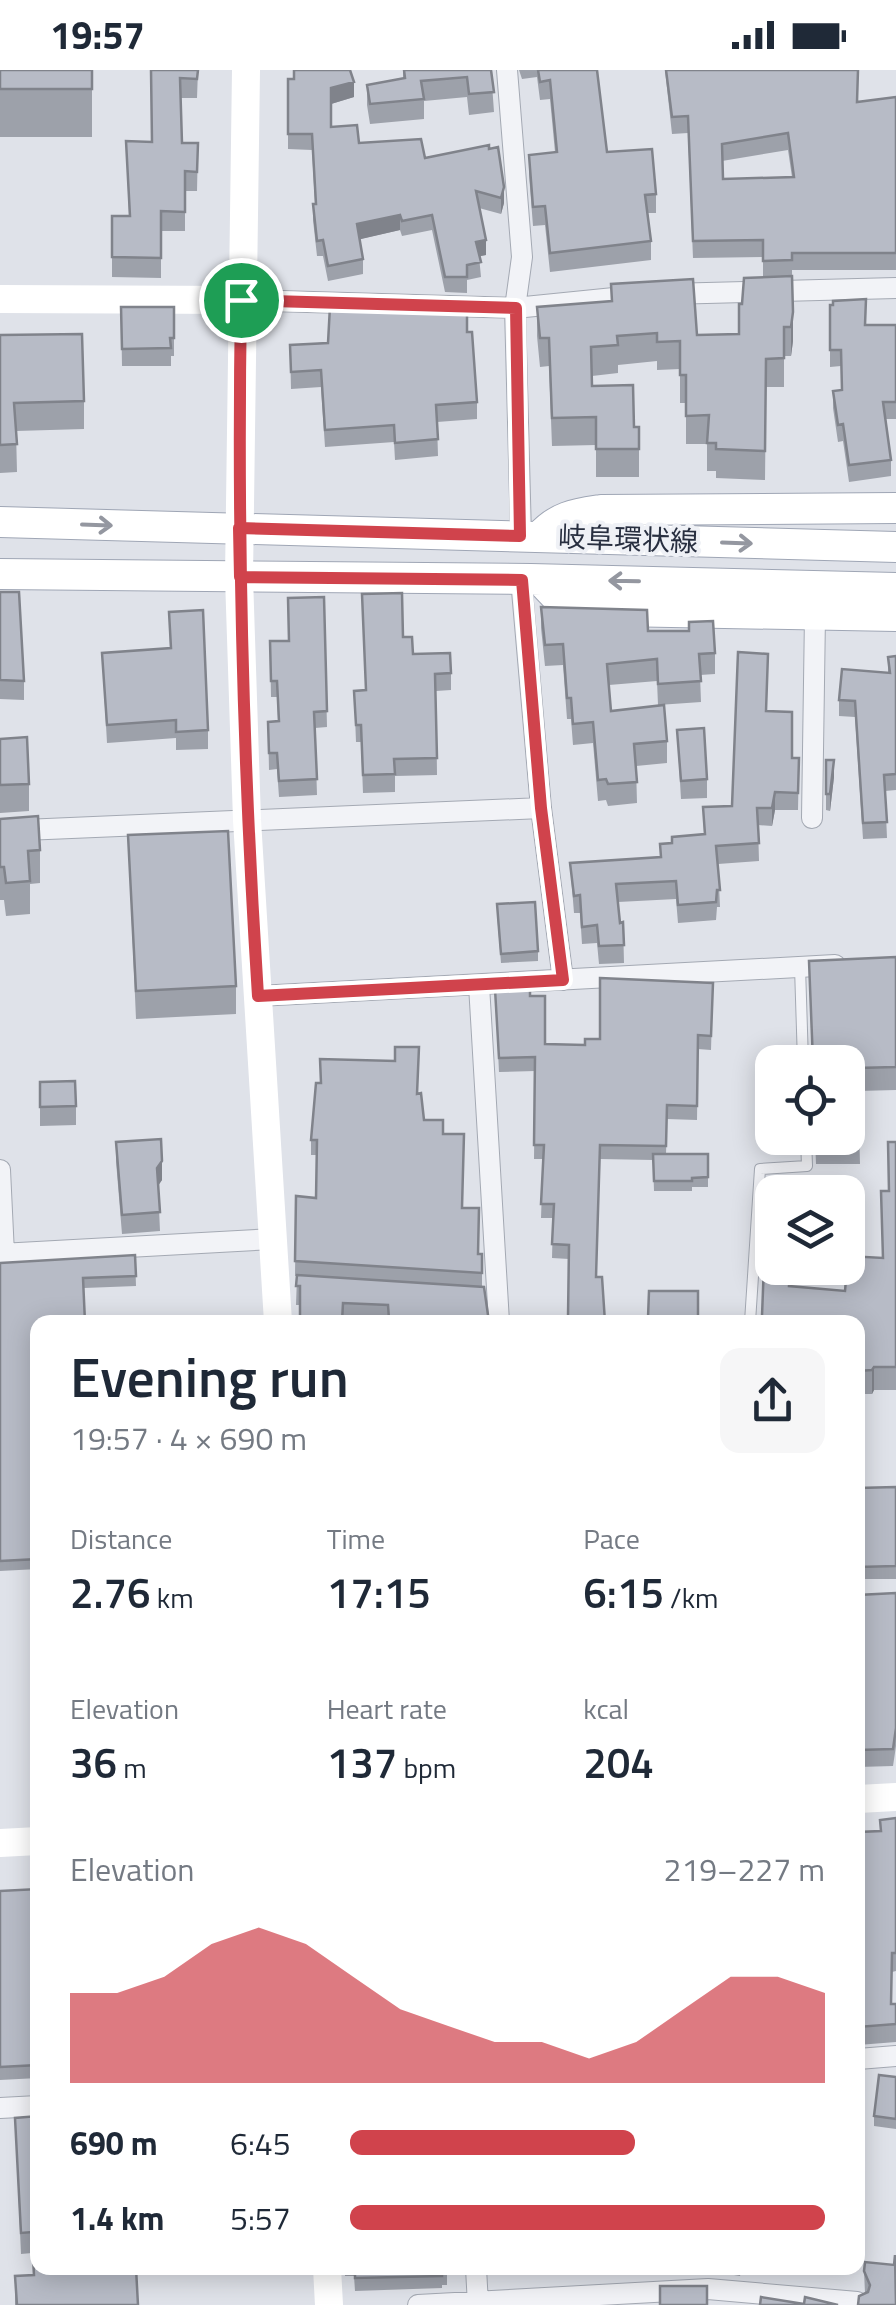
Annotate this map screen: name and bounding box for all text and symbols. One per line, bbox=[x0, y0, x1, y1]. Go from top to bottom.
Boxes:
text: 19:57 bbox=[50, 6, 145, 64]
pin bbox=[199, 258, 284, 343]
icon: arrive bbox=[214, 273, 269, 328]
one-way arrow bbox=[81, 515, 113, 534]
street label: 岐阜環状線 bbox=[557, 515, 699, 562]
one-way arrow bbox=[721, 534, 753, 553]
one-way arrow bbox=[608, 572, 640, 591]
map controls bbox=[755, 1045, 865, 1285]
button: locate bbox=[755, 1045, 865, 1155]
button: layers bbox=[755, 1175, 865, 1285]
text: Evening run bbox=[70, 1335, 349, 1418]
button: share bbox=[720, 1348, 825, 1453]
text: 19:57 · 4 × 690 m bbox=[70, 1414, 307, 1462]
text: Distance bbox=[70, 1517, 172, 1560]
text: Time bbox=[327, 1517, 385, 1560]
text: Pace bbox=[583, 1517, 640, 1560]
text: 2.76 bbox=[70, 1560, 151, 1624]
text: 17:15 bbox=[327, 1560, 431, 1624]
text: 6:15 bbox=[583, 1560, 664, 1624]
text: km bbox=[151, 1576, 194, 1619]
text: /km bbox=[664, 1576, 718, 1619]
text: Elevation bbox=[70, 1687, 179, 1730]
text: Heart rate bbox=[327, 1687, 447, 1730]
text: kcal bbox=[583, 1687, 629, 1730]
text: 36 bbox=[70, 1730, 117, 1794]
text: 137 bbox=[327, 1730, 397, 1794]
text: 204 bbox=[583, 1730, 654, 1794]
text: m bbox=[117, 1746, 147, 1789]
text: bpm bbox=[397, 1746, 456, 1789]
text: Elevation bbox=[70, 1845, 194, 1893]
text: 219–227 m bbox=[663, 1845, 825, 1893]
text: 690 m bbox=[70, 2119, 158, 2167]
text: 6:45 bbox=[230, 2119, 291, 2167]
text: 1.4 km bbox=[70, 2194, 164, 2242]
text: 5:57 bbox=[230, 2194, 291, 2242]

